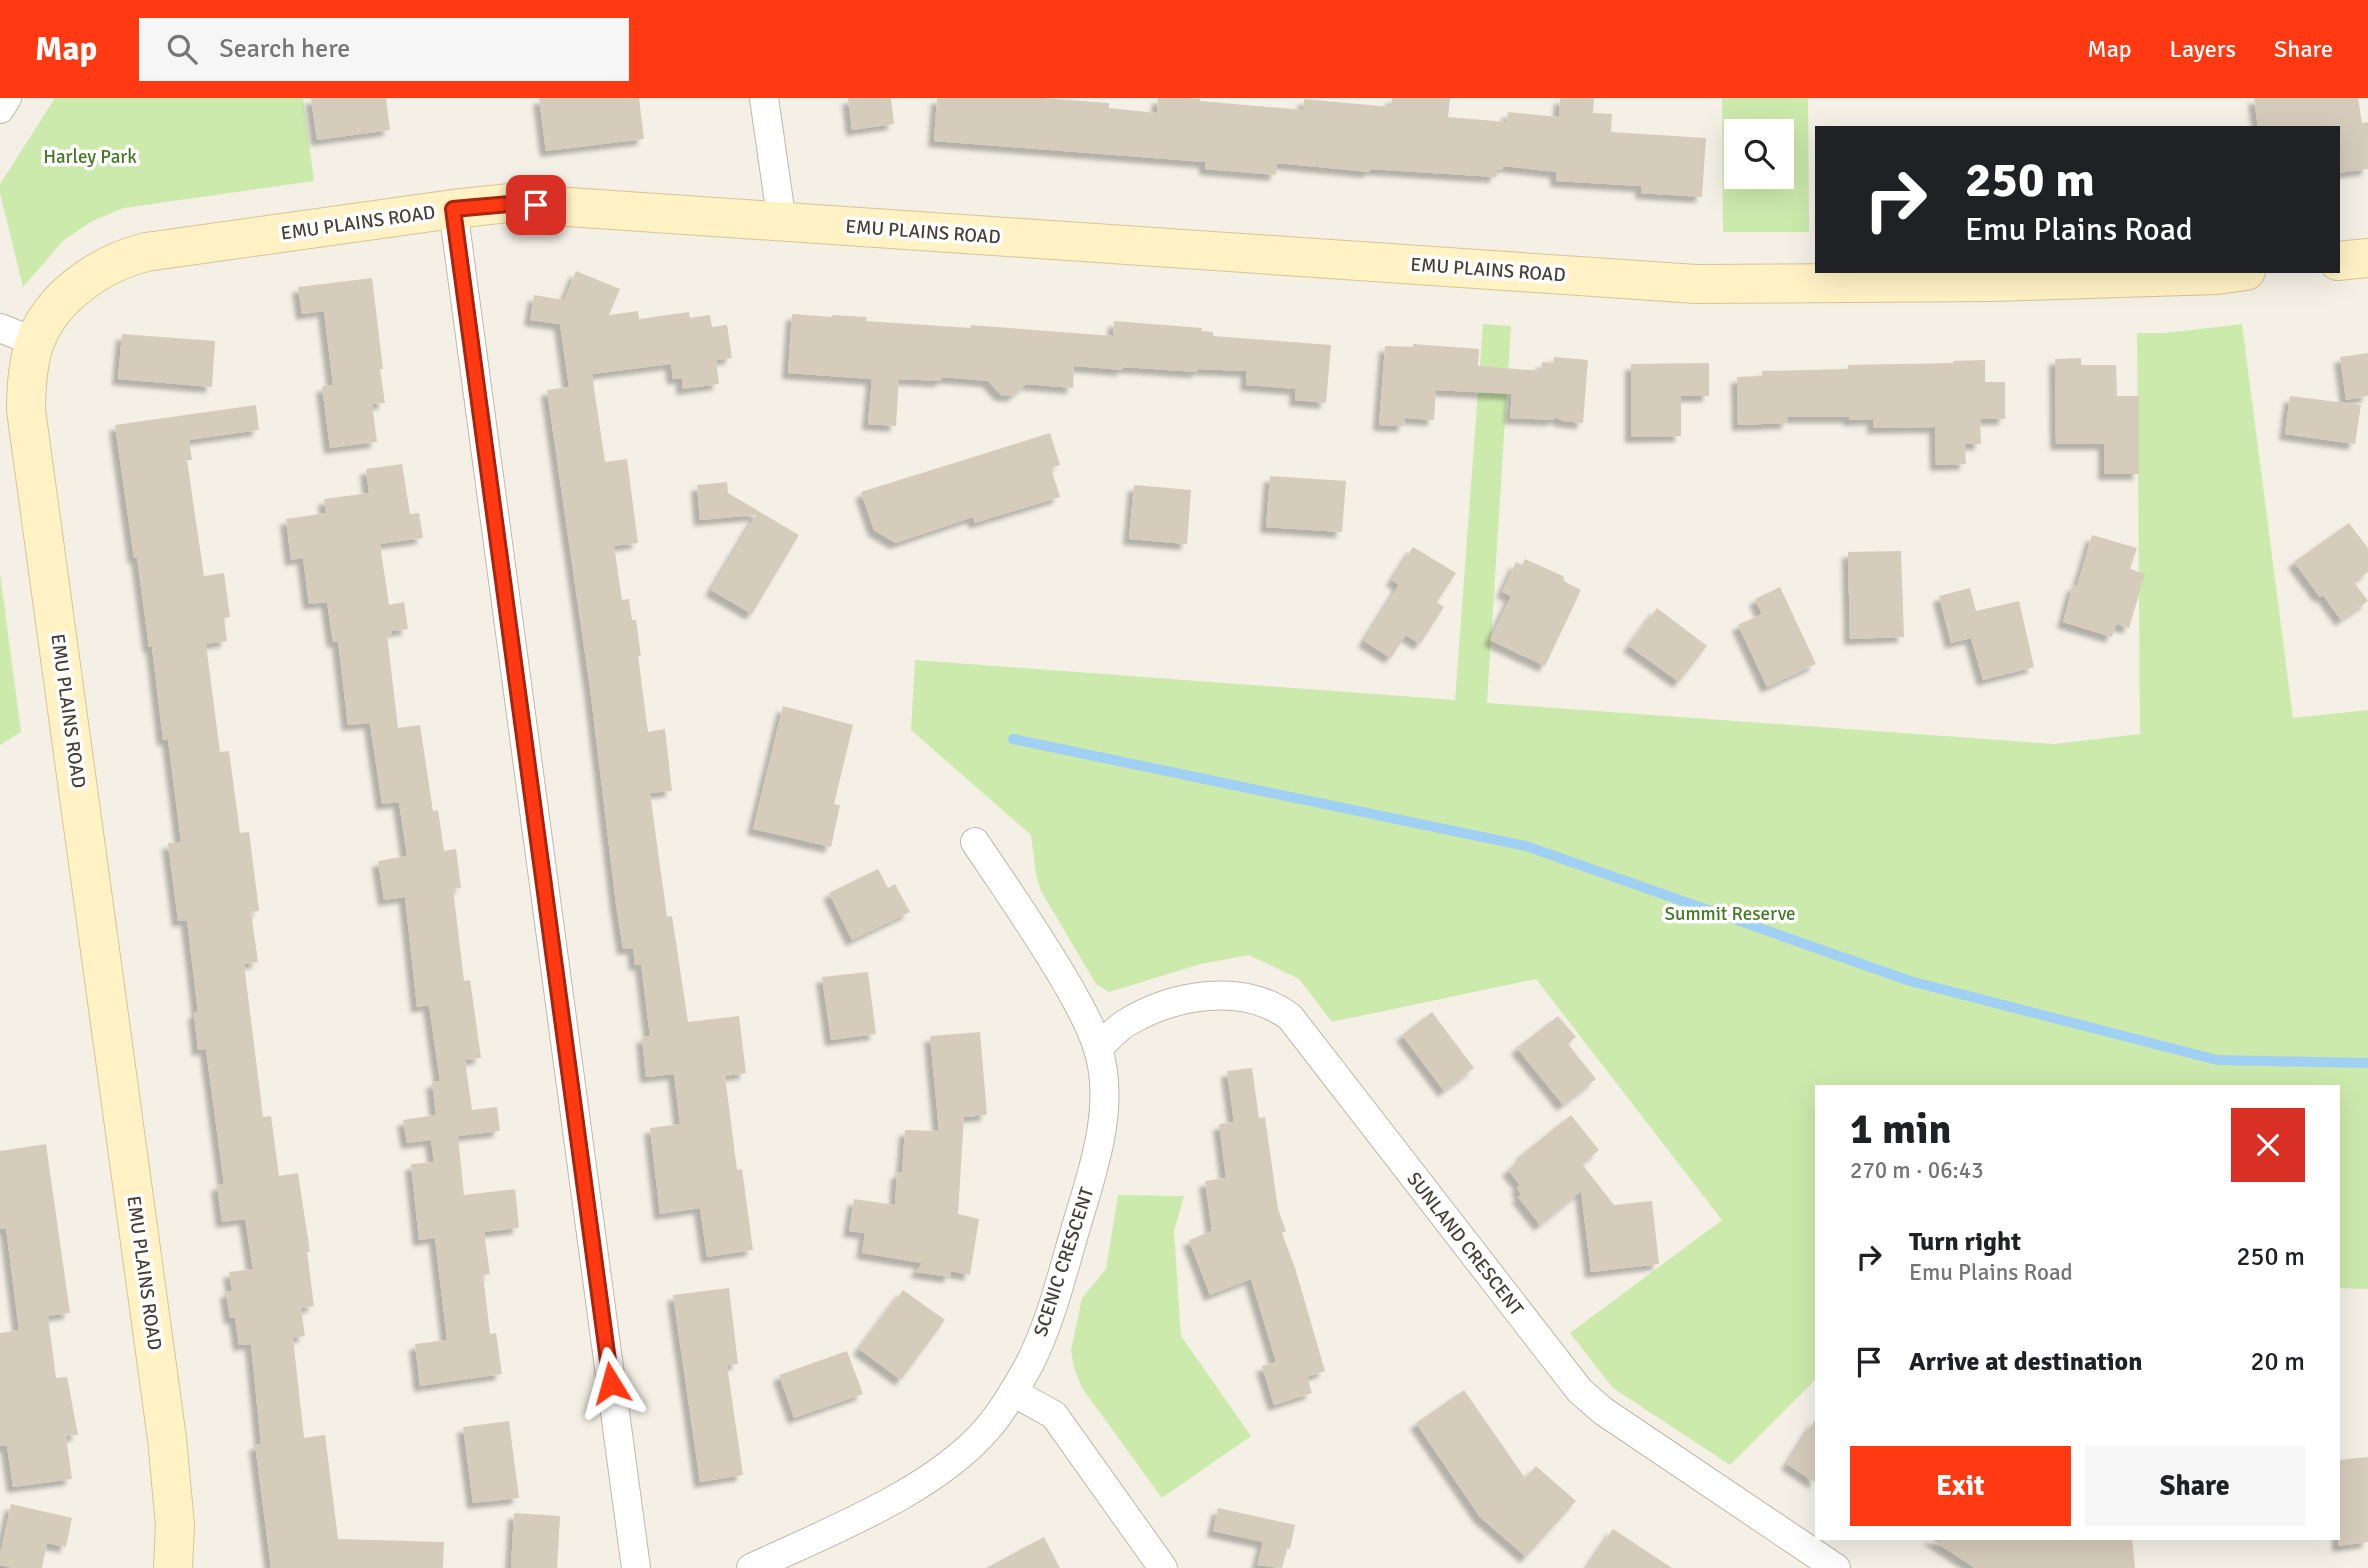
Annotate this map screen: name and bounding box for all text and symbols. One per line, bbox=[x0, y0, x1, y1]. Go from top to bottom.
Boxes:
search box bbox=[139, 18, 629, 81]
text: Map bbox=[35, 29, 97, 70]
icon: search bbox=[163, 30, 201, 68]
text: Search here bbox=[219, 33, 350, 65]
text: Map bbox=[2087, 34, 2132, 64]
text: Layers bbox=[2170, 34, 2236, 64]
text: Share bbox=[2274, 34, 2333, 64]
map controls bbox=[1724, 119, 1794, 189]
button: search bbox=[1724, 119, 1794, 189]
park label: Harley Park bbox=[43, 145, 137, 169]
text: 250 m bbox=[1965, 150, 2095, 210]
icon: right bbox=[1850, 154, 1941, 245]
pin bbox=[506, 175, 566, 235]
icon: arrive bbox=[517, 186, 555, 224]
street label: EMU PLAINS ROAD bbox=[279, 200, 437, 246]
text: Emu Plains Road bbox=[1965, 210, 2193, 249]
street label: EMU PLAINS ROAD bbox=[845, 215, 1001, 249]
street label: EMU PLAINS ROAD bbox=[1410, 253, 1566, 287]
street label: EMU PLAINS ROAD bbox=[45, 632, 91, 790]
park label: Summit Reserve bbox=[1664, 902, 1796, 926]
text: 1 min bbox=[1850, 1104, 1951, 1155]
button: close bbox=[2231, 1108, 2305, 1182]
text: 270 m · 06:43 bbox=[1850, 1156, 1984, 1185]
street label: SUNLAND CRESCENT bbox=[1402, 1167, 1529, 1321]
street label: SCENIC CRESCENT bbox=[1029, 1184, 1100, 1340]
street label: EMU PLAINS ROAD bbox=[121, 1194, 167, 1352]
text: Turn right bbox=[1909, 1226, 2021, 1258]
icon: right bbox=[1850, 1238, 1888, 1276]
text: 250 m bbox=[2236, 1241, 2305, 1273]
text: Emu Plains Road bbox=[1909, 1258, 2073, 1287]
icon: arrive bbox=[1850, 1343, 1888, 1381]
position arrow bbox=[574, 1346, 648, 1420]
text: Arrive at destination bbox=[1909, 1346, 2142, 1378]
text: 20 m bbox=[2250, 1346, 2305, 1378]
button: Exit bbox=[1850, 1446, 2071, 1526]
button: Share bbox=[2085, 1446, 2305, 1526]

